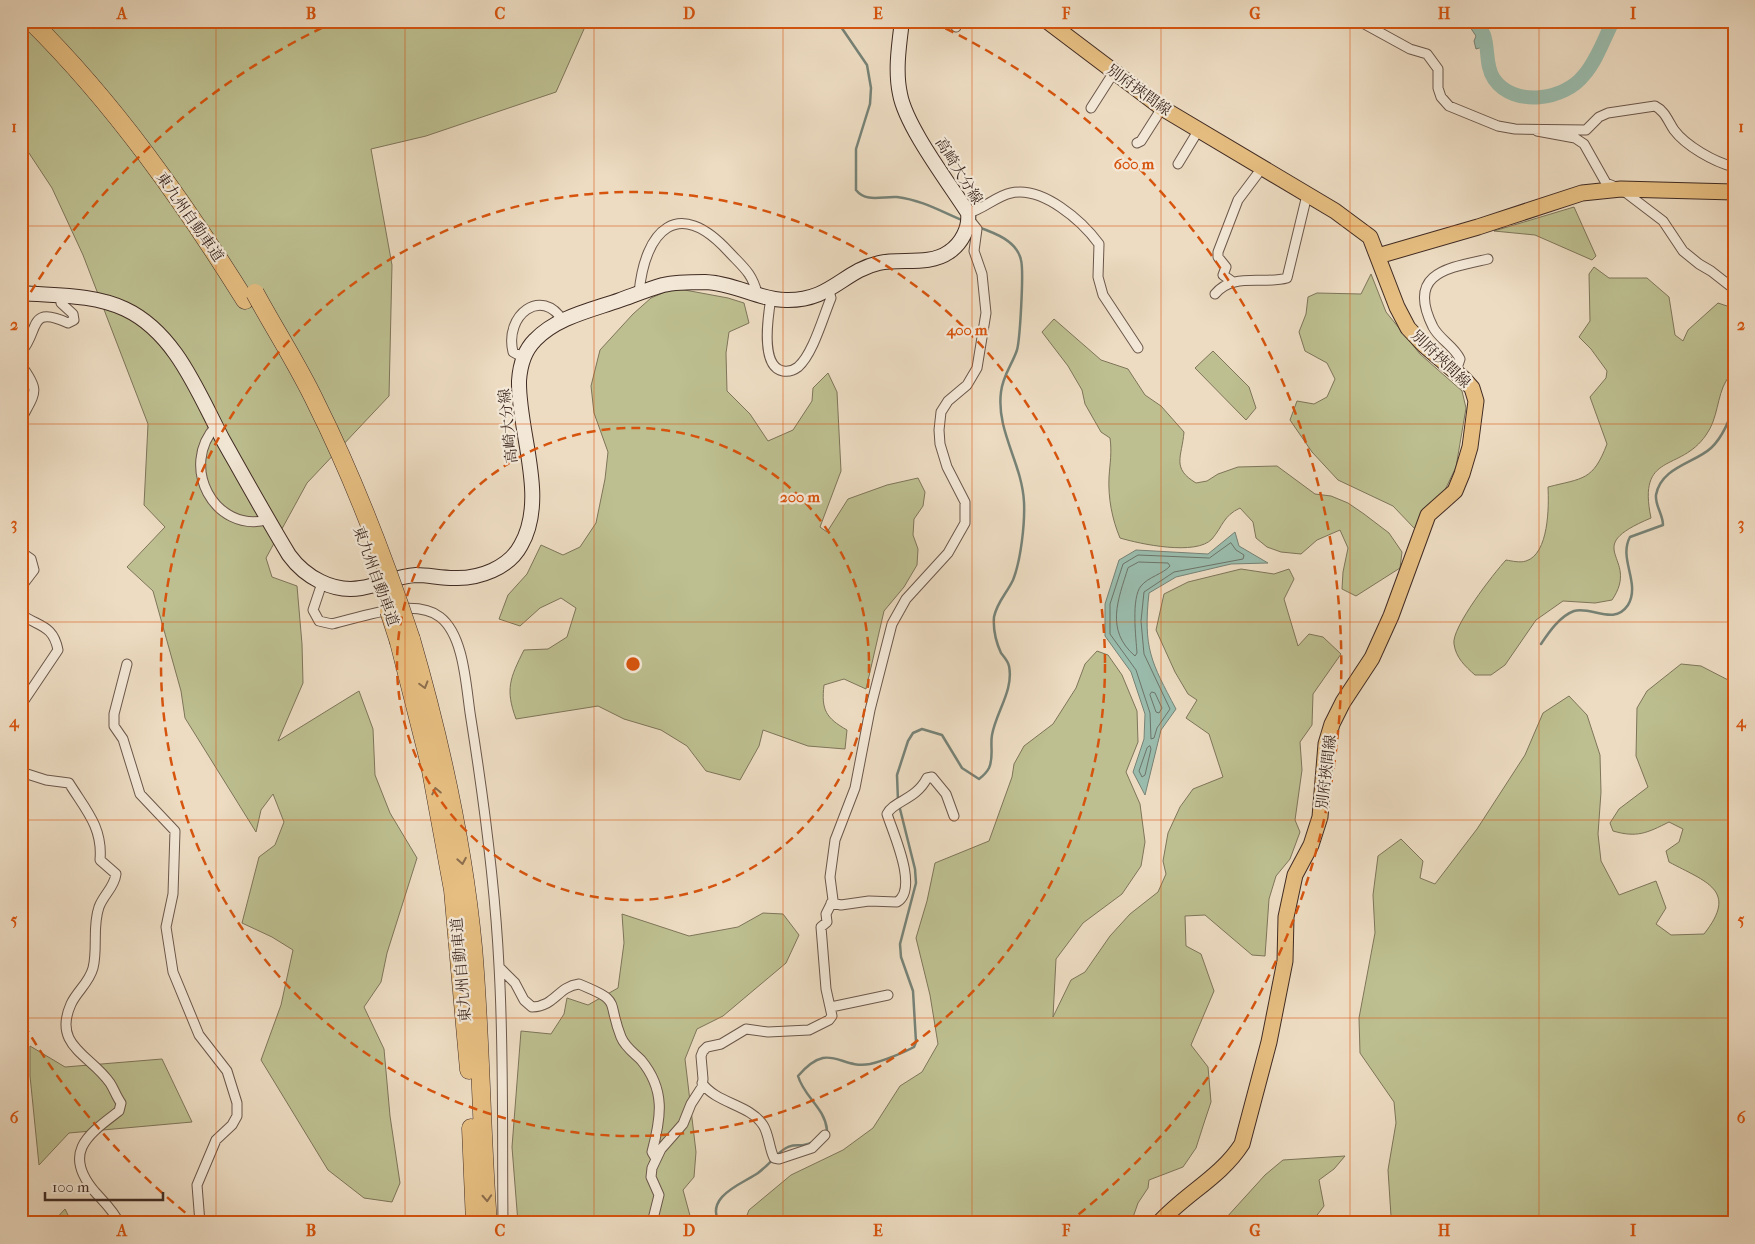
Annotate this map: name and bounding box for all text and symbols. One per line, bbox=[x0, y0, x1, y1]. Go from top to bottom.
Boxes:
text: A bbox=[116, 4, 128, 23]
text: B bbox=[306, 4, 316, 23]
text: C bbox=[495, 4, 506, 23]
text: D bbox=[683, 4, 695, 23]
text: E bbox=[873, 4, 883, 23]
text: F bbox=[1061, 4, 1071, 23]
text: G bbox=[1249, 4, 1261, 23]
text: H bbox=[1438, 4, 1451, 23]
text: I bbox=[1630, 4, 1637, 23]
street label: 別府挾間線 bbox=[1103, 61, 1175, 119]
text: 1 bbox=[11, 117, 17, 136]
text: 1 bbox=[1738, 117, 1744, 136]
street label: 高崎大分線 bbox=[931, 134, 987, 208]
text: 600 m bbox=[1114, 155, 1155, 173]
street label: 東九州自動車道 bbox=[153, 169, 227, 265]
text: 2 bbox=[10, 315, 18, 334]
text: 2 bbox=[1737, 315, 1745, 334]
text: 400 m bbox=[945, 321, 988, 339]
street label: 別府挾間線 bbox=[1408, 326, 1474, 392]
street label: 高崎大分線 bbox=[495, 388, 521, 464]
text: 200 m bbox=[780, 488, 820, 506]
text: 3 bbox=[11, 514, 17, 534]
text: 3 bbox=[1738, 514, 1744, 534]
street label: 東九州自動車道 bbox=[350, 524, 402, 628]
centre of rings bbox=[624, 655, 642, 673]
one-way arrow bbox=[419, 681, 429, 689]
text: 4 bbox=[8, 712, 20, 732]
text: 4 bbox=[1735, 712, 1747, 732]
street label: 別府挾間線 bbox=[1312, 734, 1340, 810]
one-way arrow bbox=[431, 787, 442, 796]
one-way arrow bbox=[456, 857, 466, 866]
text: 5 bbox=[11, 910, 18, 929]
text: 5 bbox=[1738, 910, 1745, 929]
street label: 東九州自動車道 bbox=[447, 917, 475, 1023]
text: 6 bbox=[10, 1108, 19, 1127]
text: 6 bbox=[1737, 1108, 1746, 1127]
scale bar bbox=[45, 1169, 162, 1201]
text: 100 m bbox=[52, 1178, 90, 1196]
one-way arrow bbox=[481, 1194, 492, 1202]
text: A bbox=[116, 1221, 128, 1240]
text: B bbox=[306, 1221, 316, 1240]
text: C bbox=[495, 1221, 506, 1240]
text: D bbox=[683, 1221, 695, 1240]
text: E bbox=[873, 1221, 883, 1240]
text: F bbox=[1061, 1221, 1071, 1240]
text: G bbox=[1249, 1221, 1261, 1240]
text: H bbox=[1438, 1221, 1451, 1240]
text: I bbox=[1630, 1221, 1637, 1240]

